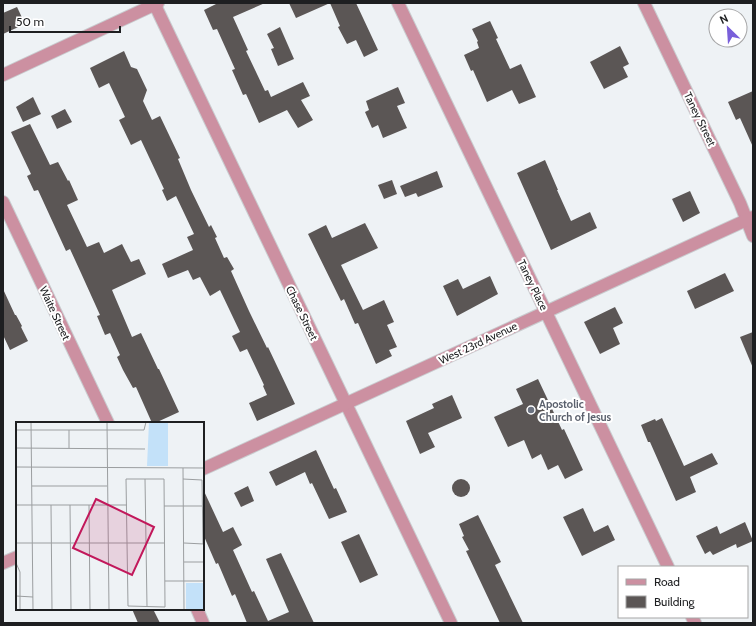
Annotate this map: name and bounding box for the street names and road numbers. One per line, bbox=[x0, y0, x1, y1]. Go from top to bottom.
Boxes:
street label: Taney Street bbox=[681, 90, 719, 149]
street label: Taney Place bbox=[515, 257, 551, 313]
street label: Chase Street bbox=[283, 283, 321, 343]
street label: Waite Street bbox=[36, 284, 74, 342]
street label: West 23rd Avenue bbox=[437, 319, 520, 367]

